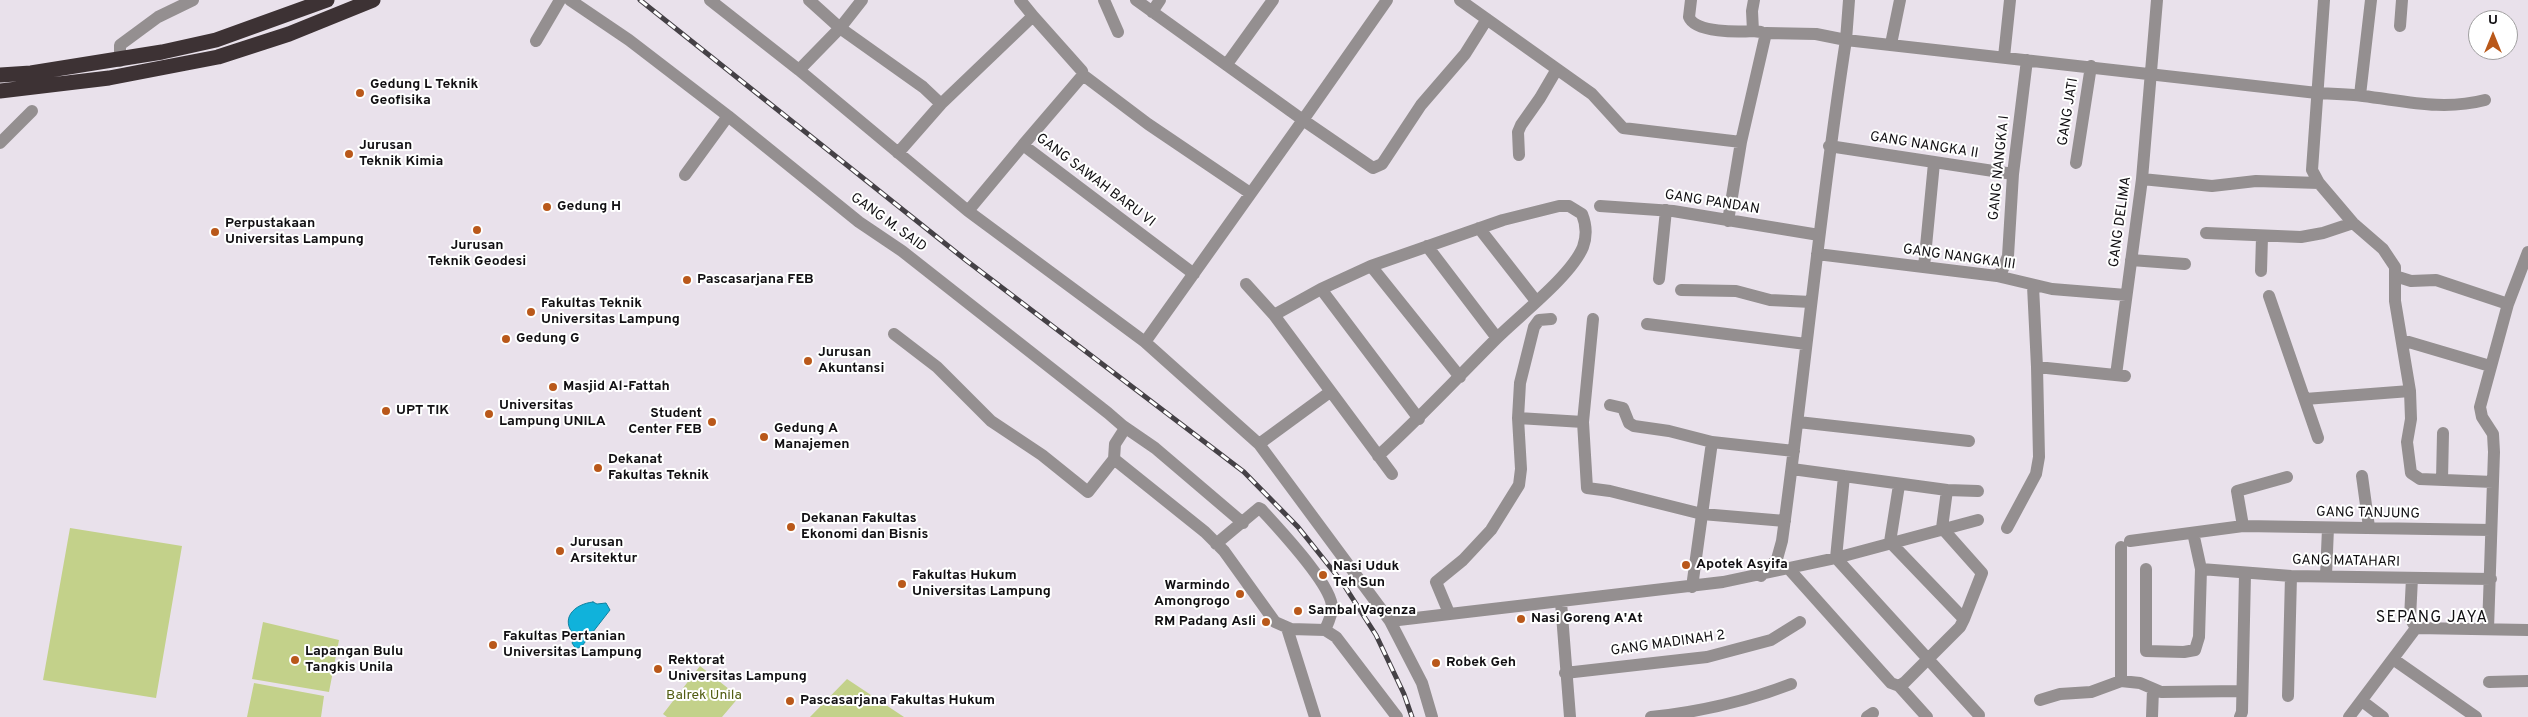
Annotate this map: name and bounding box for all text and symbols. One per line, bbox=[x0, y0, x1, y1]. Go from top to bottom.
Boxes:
north arrow bbox=[2468, 10, 2518, 60]
text: U bbox=[2488, 12, 2498, 29]
place label: Gedung L Teknik Geofisika bbox=[370, 77, 478, 110]
street label: GANG JATI bbox=[2055, 77, 2083, 147]
marker: Gedung L Teknik Geofisika bbox=[354, 87, 366, 99]
street label: GANG NANGKA I bbox=[1986, 115, 2014, 221]
street label: GANG NANGKA II bbox=[1869, 129, 1979, 163]
street label: GANG SAWAH BARU VI bbox=[1032, 131, 1158, 231]
place label: Jurusan Teknik Kimia bbox=[359, 138, 443, 170]
marker: Jurusan Teknik Kimia bbox=[343, 148, 355, 160]
street label: GANG DELIMA bbox=[2106, 176, 2136, 268]
street label: GANG PANDAN bbox=[1663, 187, 1761, 219]
street label: GANG M. SAID bbox=[847, 190, 929, 256]
place label: Gedung H bbox=[557, 199, 621, 215]
marker: Gedung H bbox=[541, 201, 553, 213]
place label: Perpustakaan Universitas Lampung bbox=[225, 216, 364, 248]
marker: Jurusan Teknik Geodesi bbox=[471, 224, 483, 236]
marker: Perpustakaan Universitas Lampung bbox=[209, 226, 221, 238]
place label: Jurusan Teknik Geodesi bbox=[428, 238, 526, 270]
street label: GANG NANGKA III bbox=[1902, 242, 2016, 274]
place label: Pascasarjana FEB bbox=[697, 272, 814, 288]
marker: Pascasarjana FEB bbox=[681, 274, 693, 286]
place label: Fakultas Teknik Universitas Lampung bbox=[541, 296, 680, 328]
marker: Fakultas Teknik Universitas Lampung bbox=[525, 306, 537, 318]
place label: Gedung G bbox=[516, 331, 579, 347]
marker: Gedung G bbox=[500, 333, 512, 345]
place label: Jurusan Akuntansi bbox=[818, 345, 884, 378]
marker: Jurusan Akuntansi bbox=[802, 355, 814, 367]
place label: Masjid Al-Fattah bbox=[563, 379, 670, 395]
marker: Masjid Al-Fattah bbox=[547, 381, 559, 393]
place label: Universitas Lampung UNILA bbox=[499, 398, 606, 431]
place label: UPT TIK bbox=[396, 403, 449, 419]
marker: UPT TIK bbox=[380, 405, 392, 417]
place label: Student Center FEB bbox=[628, 406, 702, 438]
marker: Universitas Lampung UNILA bbox=[483, 408, 495, 420]
marker: Student Center FEB bbox=[706, 416, 718, 428]
place label: Gedung A Manajemen bbox=[774, 421, 850, 454]
marker: Gedung A Manajemen bbox=[758, 431, 770, 443]
place label: Dekanat Fakultas Teknik bbox=[608, 452, 709, 484]
marker: Dekanat Fakultas Teknik bbox=[592, 462, 604, 474]
street label: GANG TANJUNG bbox=[2316, 505, 2420, 523]
place label: Dekanan Fakultas Ekonomi dan Bisnis bbox=[801, 511, 928, 544]
marker: Dekanan Fakultas Ekonomi dan Bisnis bbox=[785, 521, 797, 533]
place label: Jurusan Arsitektur bbox=[570, 535, 637, 568]
marker: Jurusan Arsitektur bbox=[554, 545, 566, 557]
street label: GANG MATAHARI bbox=[2292, 553, 2400, 571]
place label: Apotek Asyifa bbox=[1696, 557, 1788, 573]
place label: Nasi Uduk Teh Sun bbox=[1333, 559, 1399, 592]
marker: Apotek Asyifa bbox=[1680, 559, 1692, 571]
place label: Fakultas Hukum Universitas Lampung bbox=[912, 568, 1051, 600]
marker: Nasi Uduk Teh Sun bbox=[1317, 569, 1329, 581]
marker: Fakultas Hukum Universitas Lampung bbox=[896, 578, 908, 590]
place label: Warmindo Amongrogo bbox=[1154, 578, 1230, 610]
marker: Warmindo Amongrogo bbox=[1234, 588, 1246, 600]
place label: Sambal Vagenza bbox=[1308, 603, 1416, 619]
marker: Sambal Vagenza bbox=[1292, 605, 1304, 617]
district label: SEPANG JAYA bbox=[2374, 609, 2490, 629]
place label: Nasi Goreng A'At bbox=[1531, 611, 1643, 627]
marker: Nasi Goreng A'At bbox=[1515, 613, 1527, 625]
place label: RM Padang Asli bbox=[1154, 614, 1256, 630]
marker: RM Padang Asli bbox=[1260, 616, 1272, 628]
street label: GANG MADINAH 2 bbox=[1610, 628, 1726, 660]
place label: Fakultas Pertanian Universitas Lampung bbox=[503, 629, 642, 662]
marker: Fakultas Pertanian Universitas Lampung bbox=[487, 639, 499, 651]
place label: Lapangan Bulu Tangkis Unila bbox=[305, 644, 403, 676]
place label: Rektorat Universitas Lampung bbox=[668, 653, 807, 686]
marker: Lapangan Bulu Tangkis Unila bbox=[289, 654, 301, 666]
place label: Robek Geh bbox=[1446, 655, 1516, 671]
marker: Robek Geh bbox=[1430, 657, 1442, 669]
marker: Rektorat Universitas Lampung bbox=[652, 663, 664, 675]
park label: Balrek Unila bbox=[666, 688, 742, 704]
place label: Pascasarjana Fakultas Hukum bbox=[800, 693, 995, 709]
marker: Pascasarjana Fakultas Hukum bbox=[784, 695, 796, 707]

